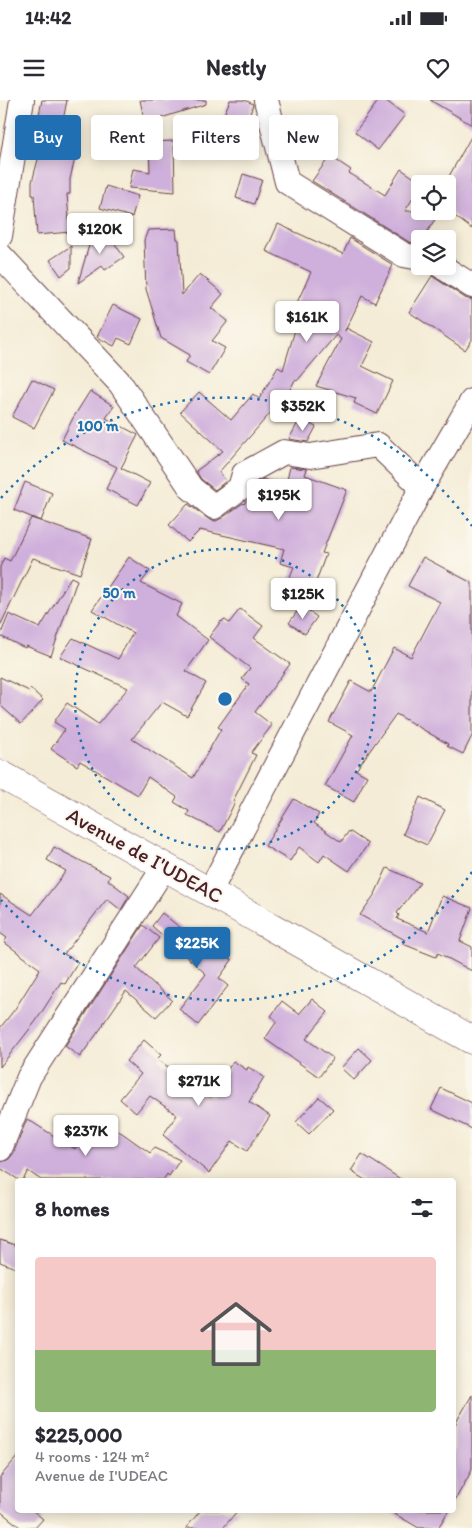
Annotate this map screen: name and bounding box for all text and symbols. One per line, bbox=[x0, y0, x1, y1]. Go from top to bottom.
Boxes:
text: 14:42 bbox=[25, 6, 71, 29]
icon: menu bbox=[20, 54, 48, 82]
text: Nestly bbox=[206, 54, 266, 81]
icon: heart bbox=[424, 54, 452, 82]
chip: Buy bbox=[15, 115, 81, 160]
chip: Rent bbox=[91, 115, 163, 160]
chip: Filters bbox=[173, 115, 259, 160]
chip: New bbox=[269, 115, 338, 160]
map controls bbox=[411, 175, 456, 275]
button: locate bbox=[411, 175, 456, 220]
pin: $120K bbox=[65, 212, 135, 255]
text: $120K bbox=[78, 219, 122, 238]
button: layers bbox=[411, 230, 456, 275]
pin: $161K bbox=[272, 300, 342, 343]
text: $161K bbox=[286, 307, 328, 326]
pin: $352K bbox=[268, 390, 338, 432]
text: $352K bbox=[281, 396, 325, 415]
text: 100 m bbox=[77, 417, 119, 435]
pin: $195K bbox=[244, 478, 314, 521]
text: $195K bbox=[258, 485, 300, 504]
pin: $125K bbox=[268, 578, 338, 620]
text: 50 m bbox=[102, 584, 136, 602]
text: $125K bbox=[282, 584, 324, 603]
centre of rings bbox=[216, 690, 234, 708]
street label: Avenue de I'UDEAC bbox=[63, 802, 227, 908]
pin: $225K bbox=[162, 926, 232, 969]
text: $225K bbox=[175, 933, 219, 952]
pin: $271K bbox=[164, 1064, 234, 1107]
text: $271K bbox=[178, 1071, 220, 1090]
pin: $237K bbox=[51, 1114, 121, 1157]
text: $237K bbox=[64, 1121, 108, 1140]
icon: filters bbox=[408, 1194, 436, 1222]
text: 8 homes bbox=[35, 1196, 110, 1221]
icon: home bbox=[191, 1289, 281, 1379]
text: $225,000 bbox=[35, 1422, 123, 1447]
text: 4 rooms · 124 m² bbox=[35, 1447, 150, 1466]
text: Avenue de I'UDEAC bbox=[35, 1466, 168, 1485]

